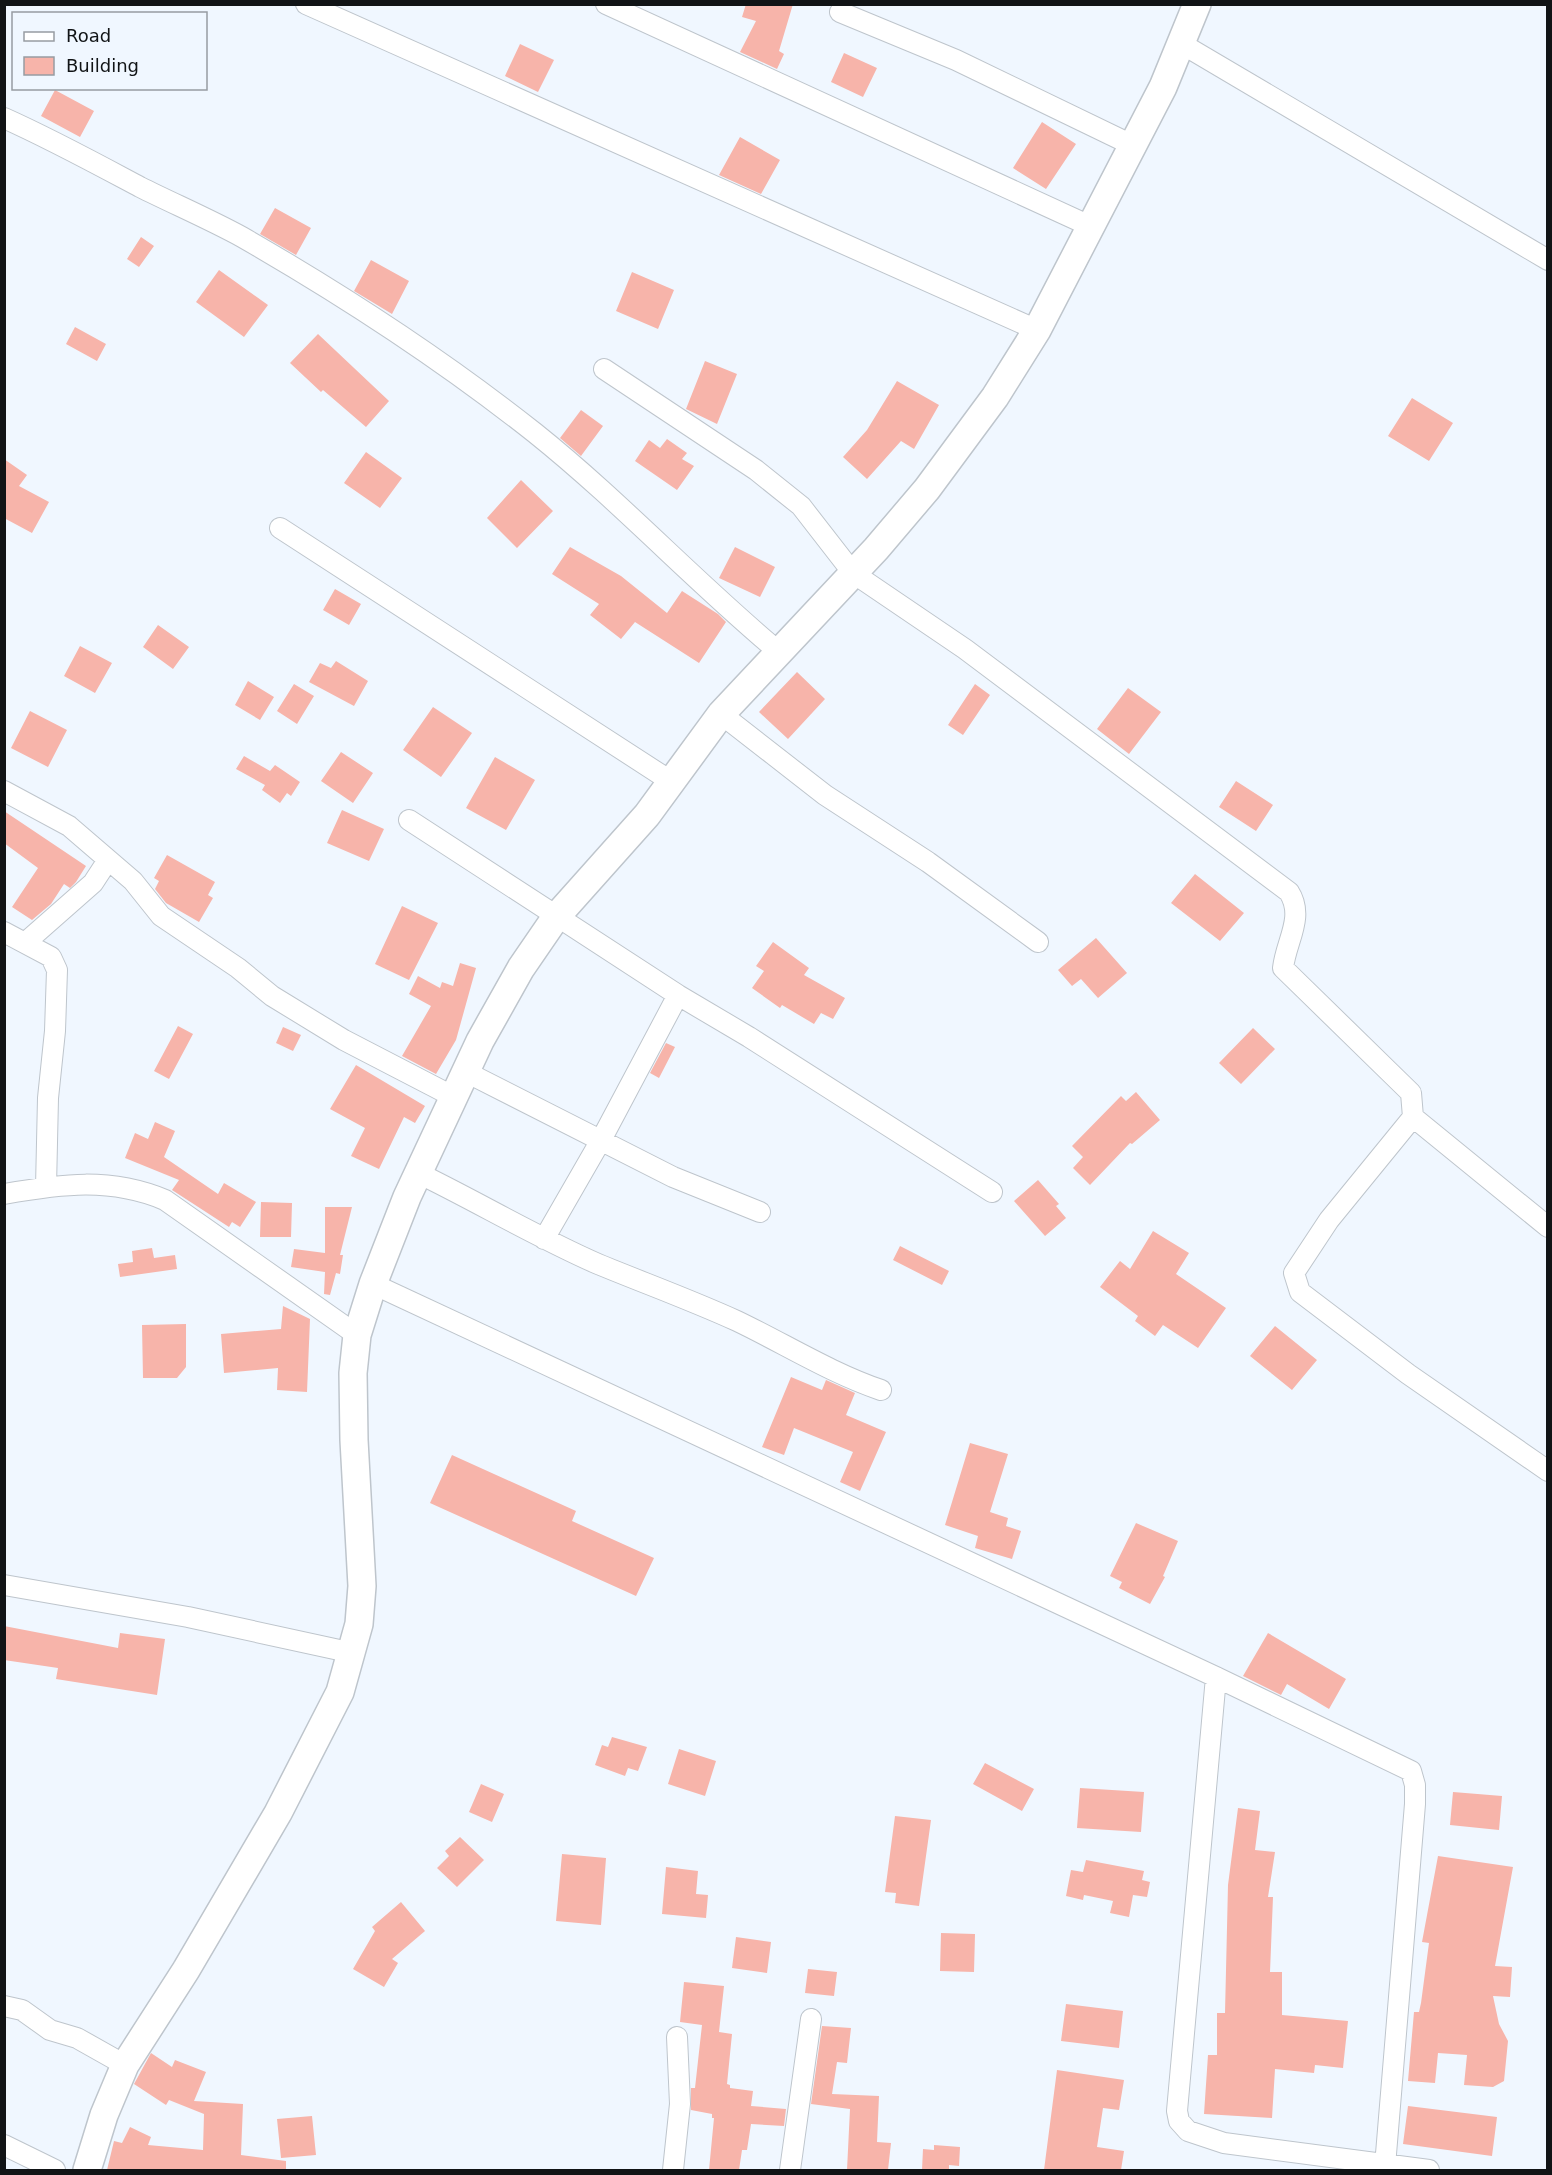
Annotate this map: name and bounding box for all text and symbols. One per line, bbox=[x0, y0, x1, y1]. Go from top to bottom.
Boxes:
legend bbox=[12, 12, 207, 90]
text: Road bbox=[66, 25, 111, 46]
text: Building bbox=[66, 55, 139, 76]

